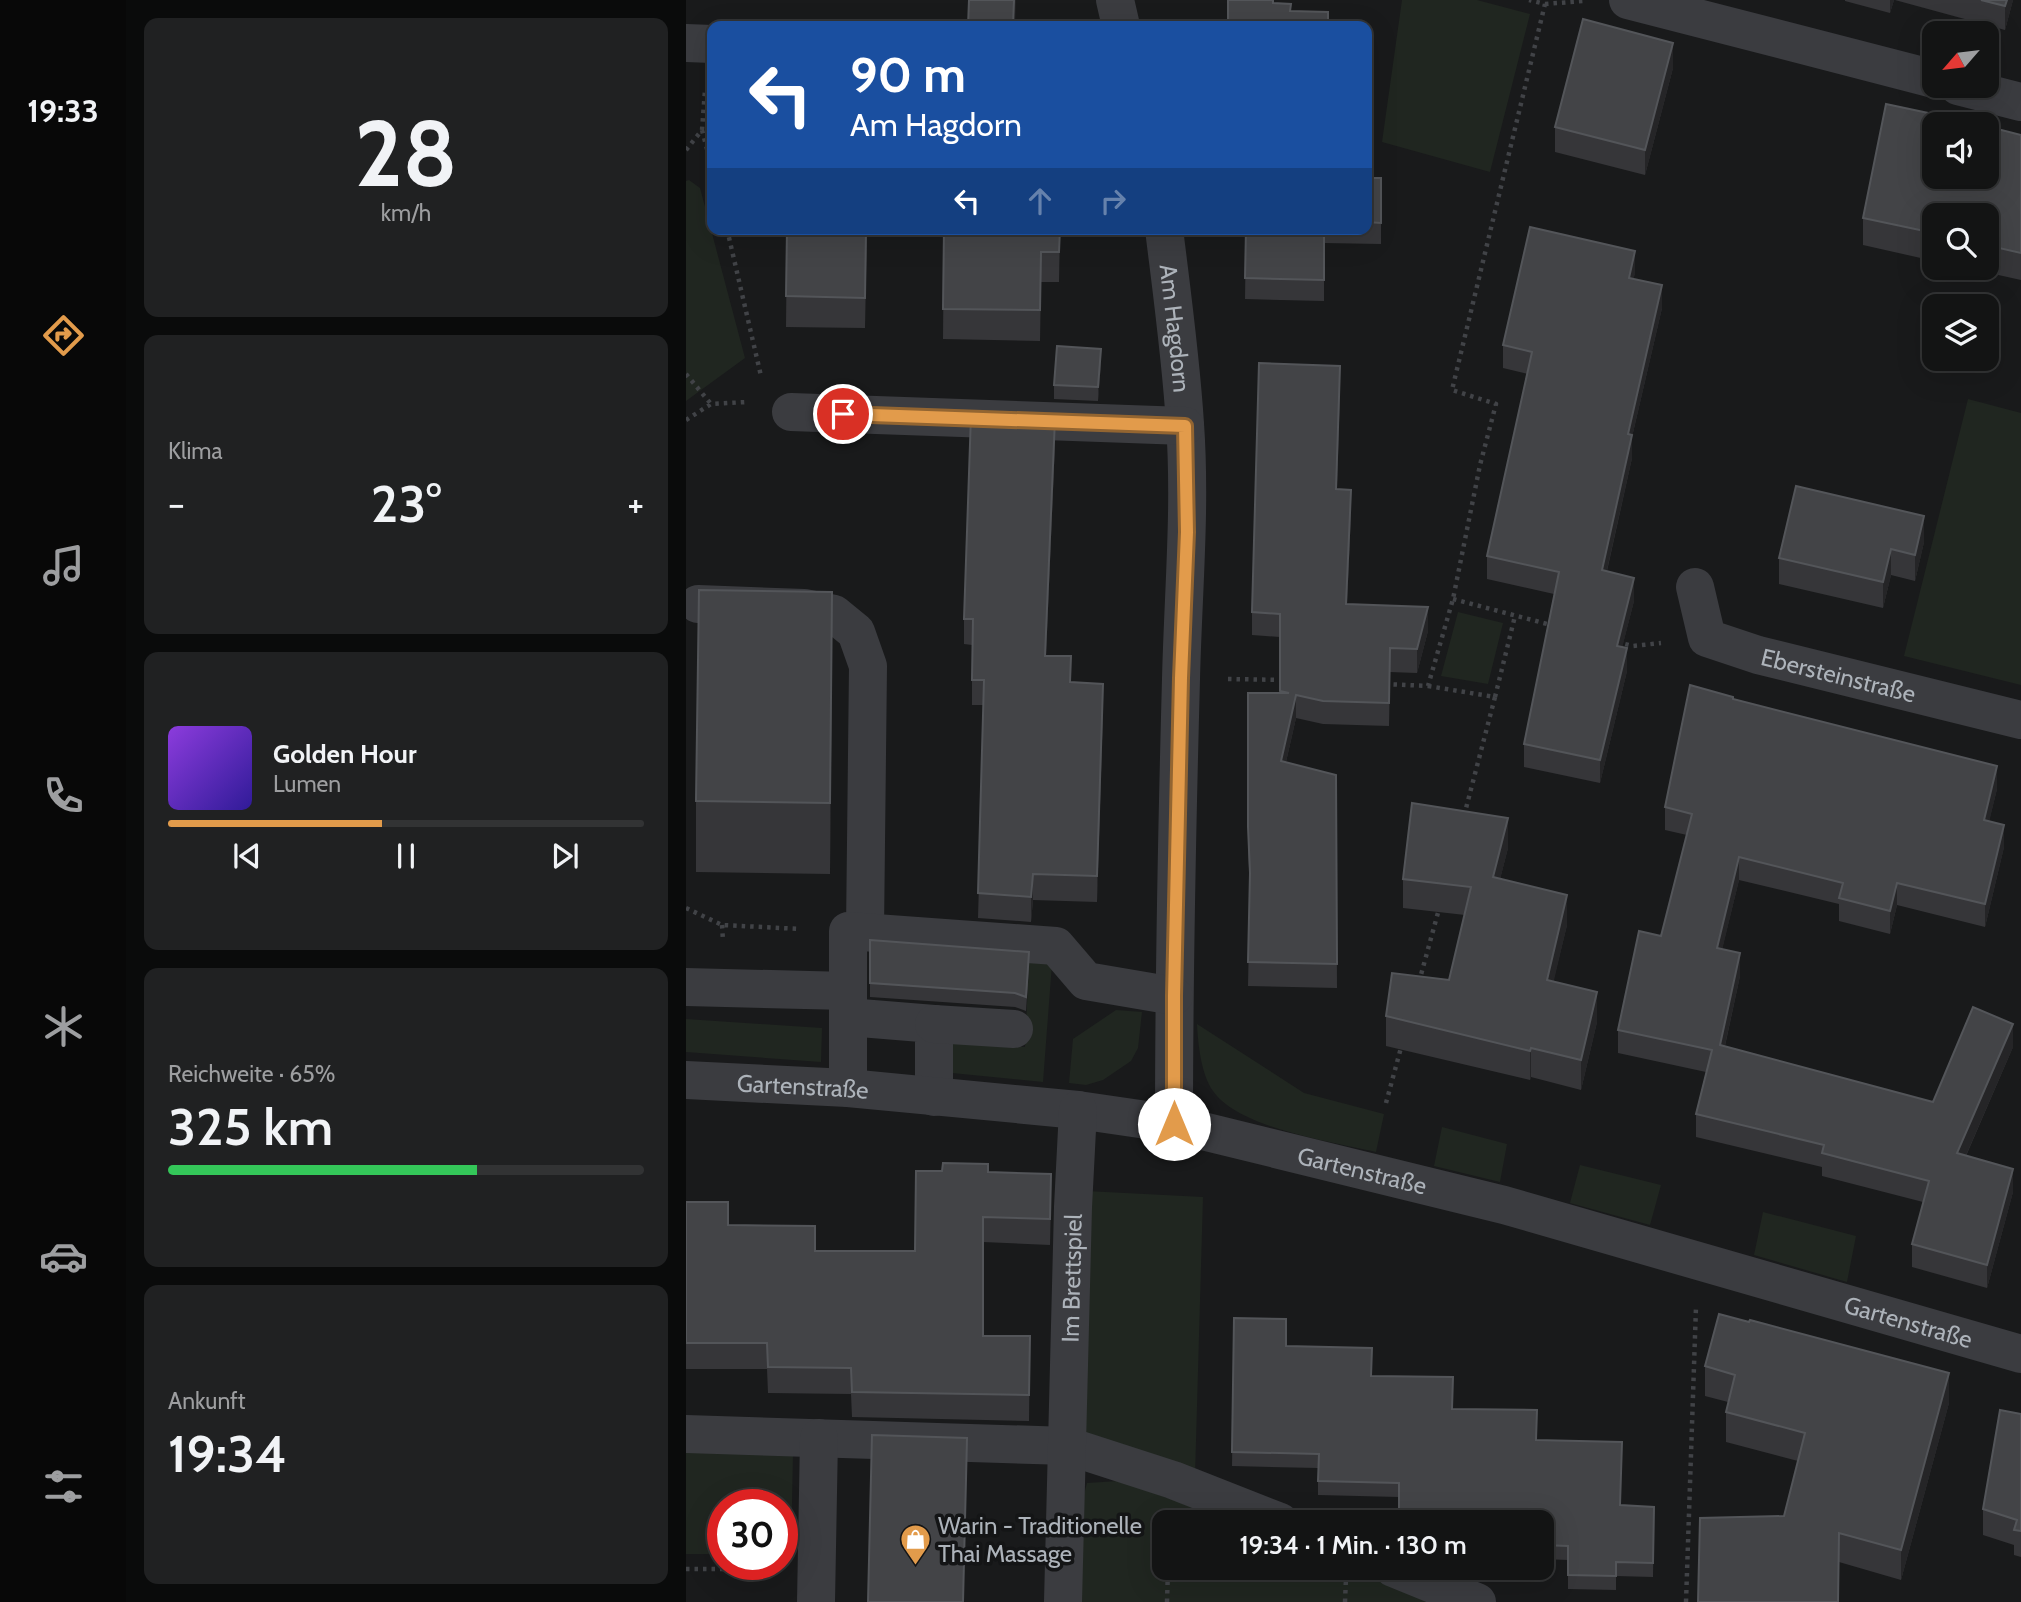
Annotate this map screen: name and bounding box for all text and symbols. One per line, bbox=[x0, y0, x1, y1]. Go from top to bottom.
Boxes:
north arrow bbox=[1922, 21, 1998, 98]
map controls bbox=[1922, 21, 1999, 371]
text: 90 m bbox=[850, 45, 966, 104]
icon: left bbox=[735, 49, 826, 140]
text: 19:33 bbox=[27, 91, 99, 130]
text: 28 bbox=[354, 98, 458, 209]
text: Am Hagdorn bbox=[850, 105, 1022, 144]
button: sound bbox=[1922, 112, 1999, 189]
icon: left bbox=[948, 182, 986, 220]
icon: ahead bbox=[1021, 182, 1059, 220]
icon: right bbox=[1094, 182, 1132, 220]
text: km/h bbox=[381, 199, 431, 227]
button: search bbox=[1922, 203, 1999, 280]
street label: Am Hagdorn bbox=[1154, 262, 1197, 394]
button: layers bbox=[1922, 294, 1999, 371]
icon: directions bbox=[39, 311, 88, 360]
pin bbox=[813, 384, 873, 444]
icon: arrive bbox=[824, 395, 862, 433]
text: Klima bbox=[168, 437, 223, 465]
text: 23° bbox=[371, 472, 441, 535]
text: − bbox=[168, 480, 185, 527]
text: + bbox=[627, 480, 644, 527]
icon: music bbox=[39, 541, 88, 590]
street label: Ebersteinstraße bbox=[1758, 642, 1919, 708]
text: Golden Hour bbox=[273, 738, 416, 770]
text: Lumen bbox=[273, 770, 341, 798]
icon: phone bbox=[39, 771, 88, 820]
icon: previous bbox=[228, 837, 266, 875]
icon: pause bbox=[387, 837, 425, 875]
icon: next bbox=[546, 837, 584, 875]
icon: climate bbox=[39, 1002, 88, 1051]
text: Reichweite · 65% bbox=[168, 1060, 335, 1088]
street label: Gartenstraße bbox=[736, 1068, 870, 1104]
position arrow bbox=[1137, 1087, 1211, 1161]
text: 325 km bbox=[168, 1095, 333, 1158]
street label: Gartenstraße bbox=[1295, 1140, 1430, 1200]
street label: Im Brettspiel bbox=[1055, 1213, 1087, 1343]
icon: car bbox=[39, 1232, 88, 1281]
street label: Gartenstraße bbox=[1841, 1289, 1976, 1354]
text: Ankunft bbox=[168, 1387, 246, 1415]
text: 19:34 bbox=[168, 1422, 287, 1485]
icon: filters bbox=[39, 1462, 88, 1511]
speed limit sign: 30 bbox=[707, 1489, 798, 1580]
place label: Warin - Traditionelle Thai Massage bbox=[938, 1511, 1142, 1568]
shop icon: Warin - Traditionelle Thai Massage bbox=[898, 1522, 932, 1566]
text: 19:34 · 1 Min. · 130 m bbox=[1239, 1529, 1467, 1561]

